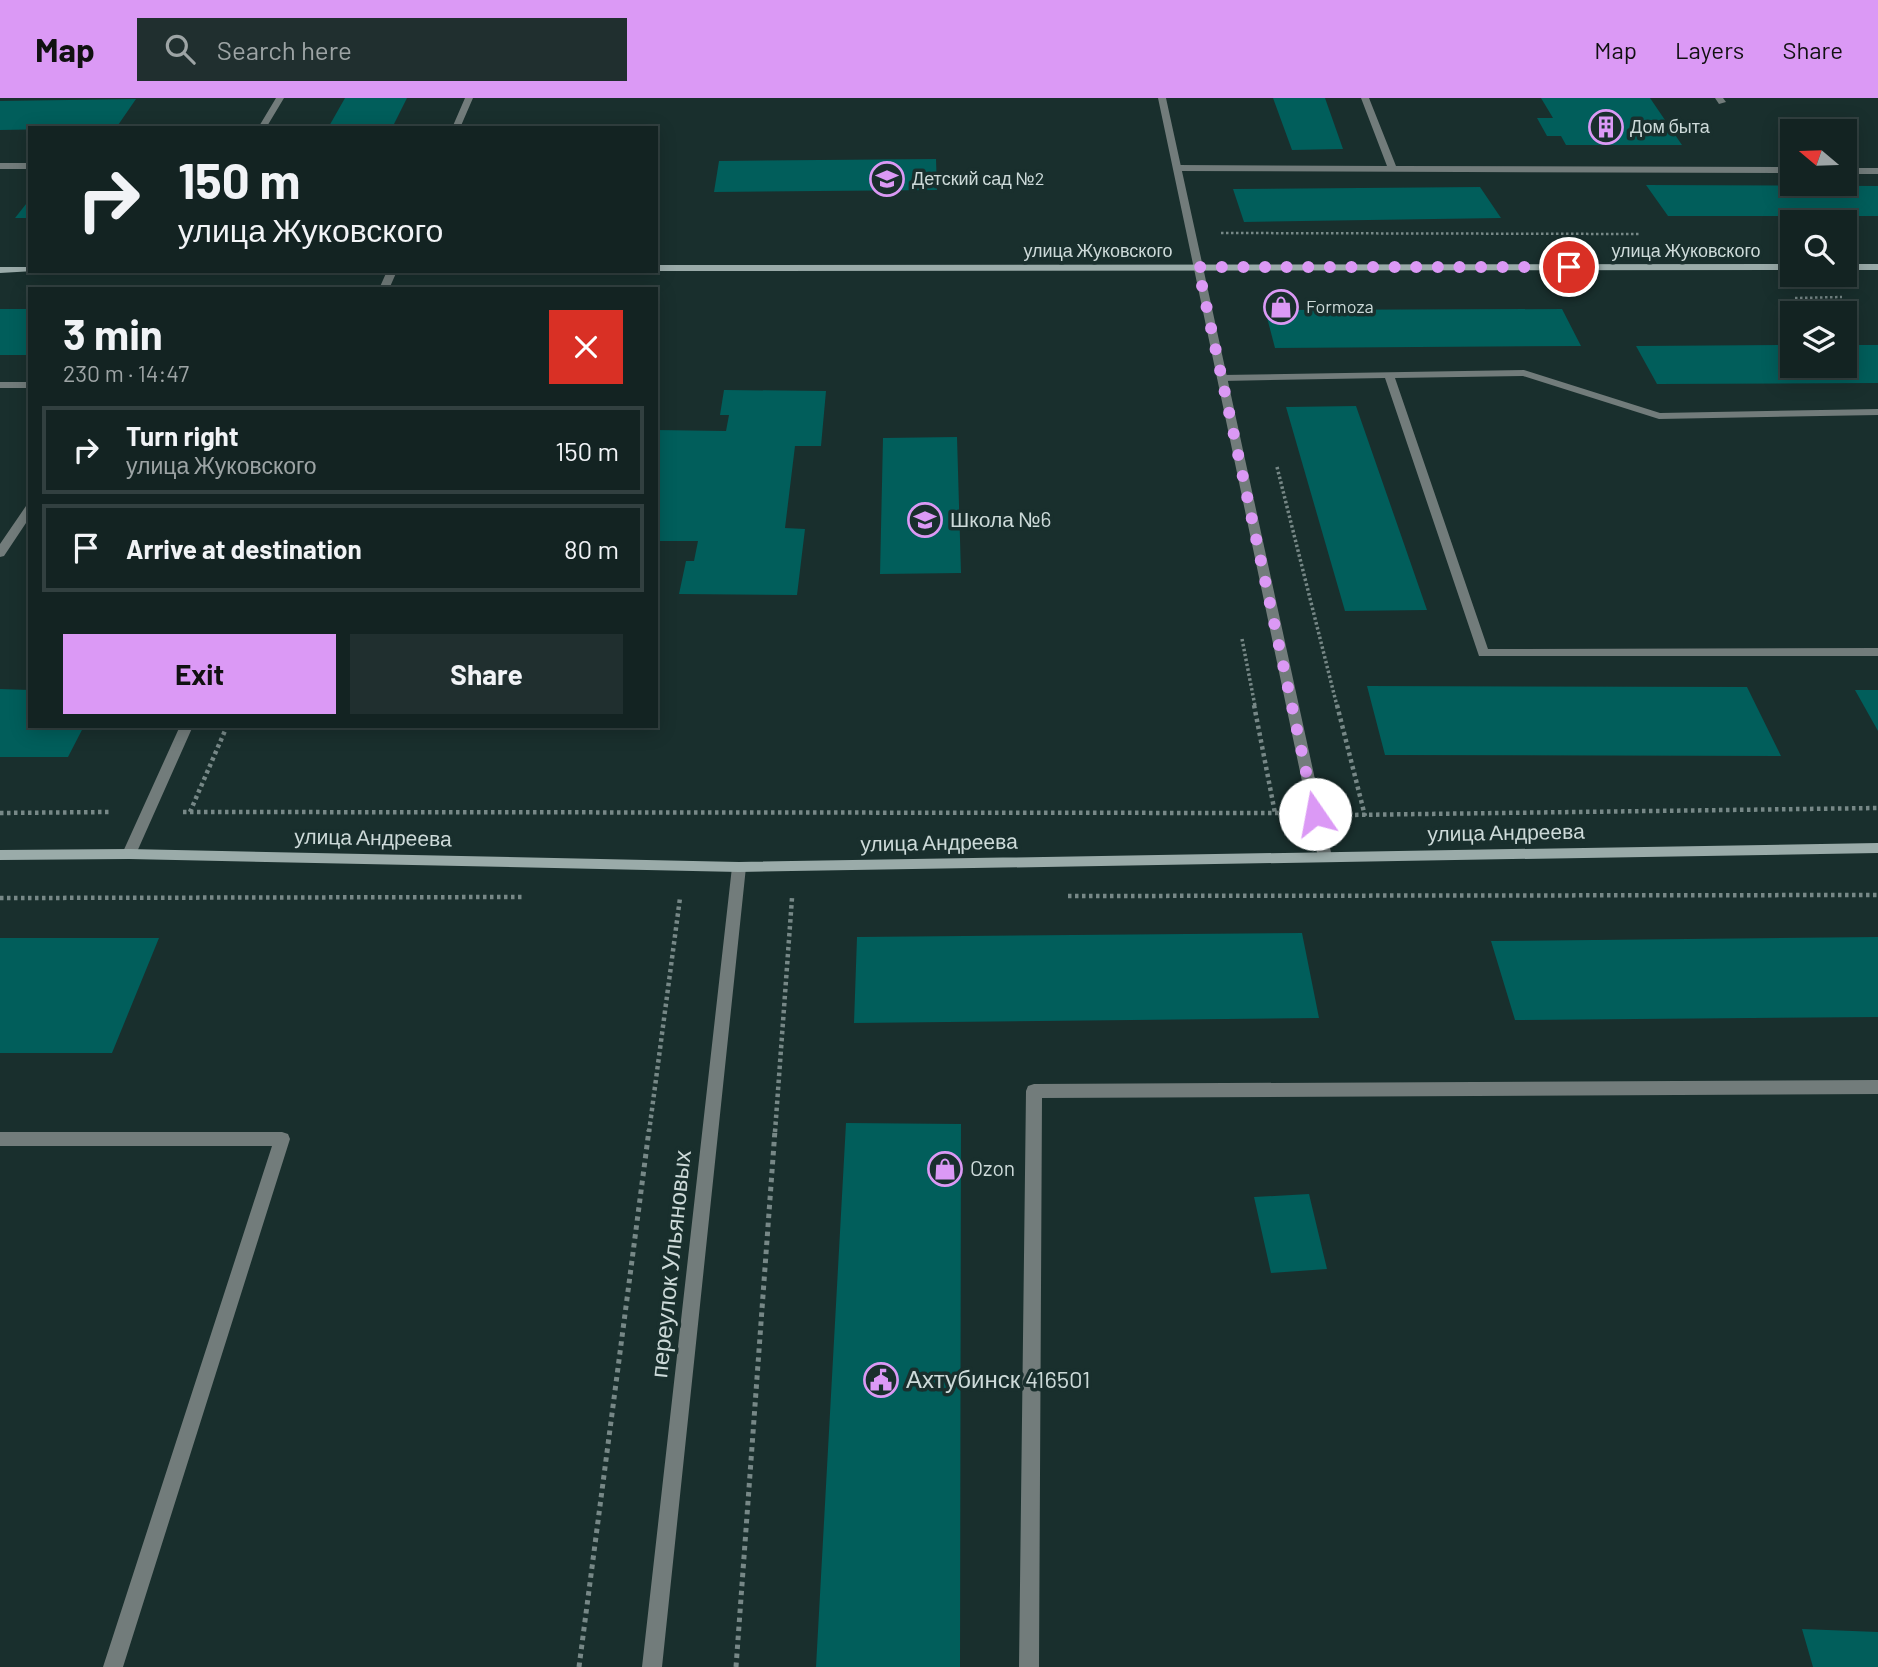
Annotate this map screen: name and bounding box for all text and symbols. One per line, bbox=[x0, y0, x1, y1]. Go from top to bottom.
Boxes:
search box bbox=[137, 18, 627, 81]
text: Map bbox=[35, 29, 95, 69]
icon: search bbox=[161, 30, 199, 68]
text: Search here bbox=[217, 34, 352, 65]
text: Map bbox=[1594, 35, 1637, 64]
text: Layers bbox=[1675, 35, 1744, 64]
text: Share bbox=[1782, 35, 1843, 64]
building icon: Дом быта bbox=[1587, 108, 1625, 146]
place label: Дом быта bbox=[1630, 115, 1711, 137]
north arrow bbox=[1780, 119, 1857, 196]
map controls bbox=[1780, 119, 1857, 378]
text: 150 m bbox=[178, 150, 300, 209]
icon: right bbox=[63, 154, 154, 245]
school or university icon: Детский сад №2 bbox=[868, 160, 906, 198]
place label: Детский сад №2 bbox=[912, 167, 1044, 189]
text: улица Жуковского bbox=[178, 210, 443, 248]
button: search bbox=[1780, 210, 1857, 287]
pin bbox=[1539, 237, 1599, 297]
street label: улица Жуковского bbox=[1023, 239, 1173, 261]
street label: улица Жуковского bbox=[1611, 239, 1761, 261]
icon: arrive bbox=[1550, 248, 1588, 286]
shop icon: Formoza bbox=[1262, 288, 1300, 326]
place label: Formoza bbox=[1306, 295, 1374, 317]
button: layers bbox=[1780, 301, 1857, 378]
text: 3 min bbox=[63, 308, 163, 358]
button: close bbox=[549, 310, 623, 384]
text: 230 m · 14:47 bbox=[63, 359, 189, 387]
text: Turn right bbox=[126, 420, 239, 451]
icon: right bbox=[67, 431, 105, 469]
text: 150 m bbox=[555, 435, 619, 466]
text: улица Жуковского bbox=[126, 451, 317, 479]
school or university icon: Школа №6 bbox=[906, 501, 944, 539]
place label: Школа №6 bbox=[950, 506, 1051, 531]
icon: arrive bbox=[67, 529, 105, 567]
text: Arrive at destination bbox=[126, 533, 362, 564]
text: 80 m bbox=[564, 533, 619, 564]
button: Exit bbox=[63, 634, 336, 714]
button: Share bbox=[350, 634, 623, 714]
position arrow bbox=[1278, 777, 1352, 851]
street label: улица Андреева bbox=[1427, 818, 1585, 845]
street label: улица Андреева bbox=[294, 823, 452, 850]
street label: улица Андреева bbox=[860, 828, 1018, 855]
street label: переулок Ульяновых bbox=[643, 1148, 696, 1379]
shop icon: Ozon bbox=[926, 1150, 964, 1188]
place label: Ozon bbox=[970, 1155, 1015, 1180]
public building icon: Ахтубинск 416501 bbox=[862, 1361, 900, 1399]
place label: Ахтубинск 416501 bbox=[906, 1364, 1090, 1393]

